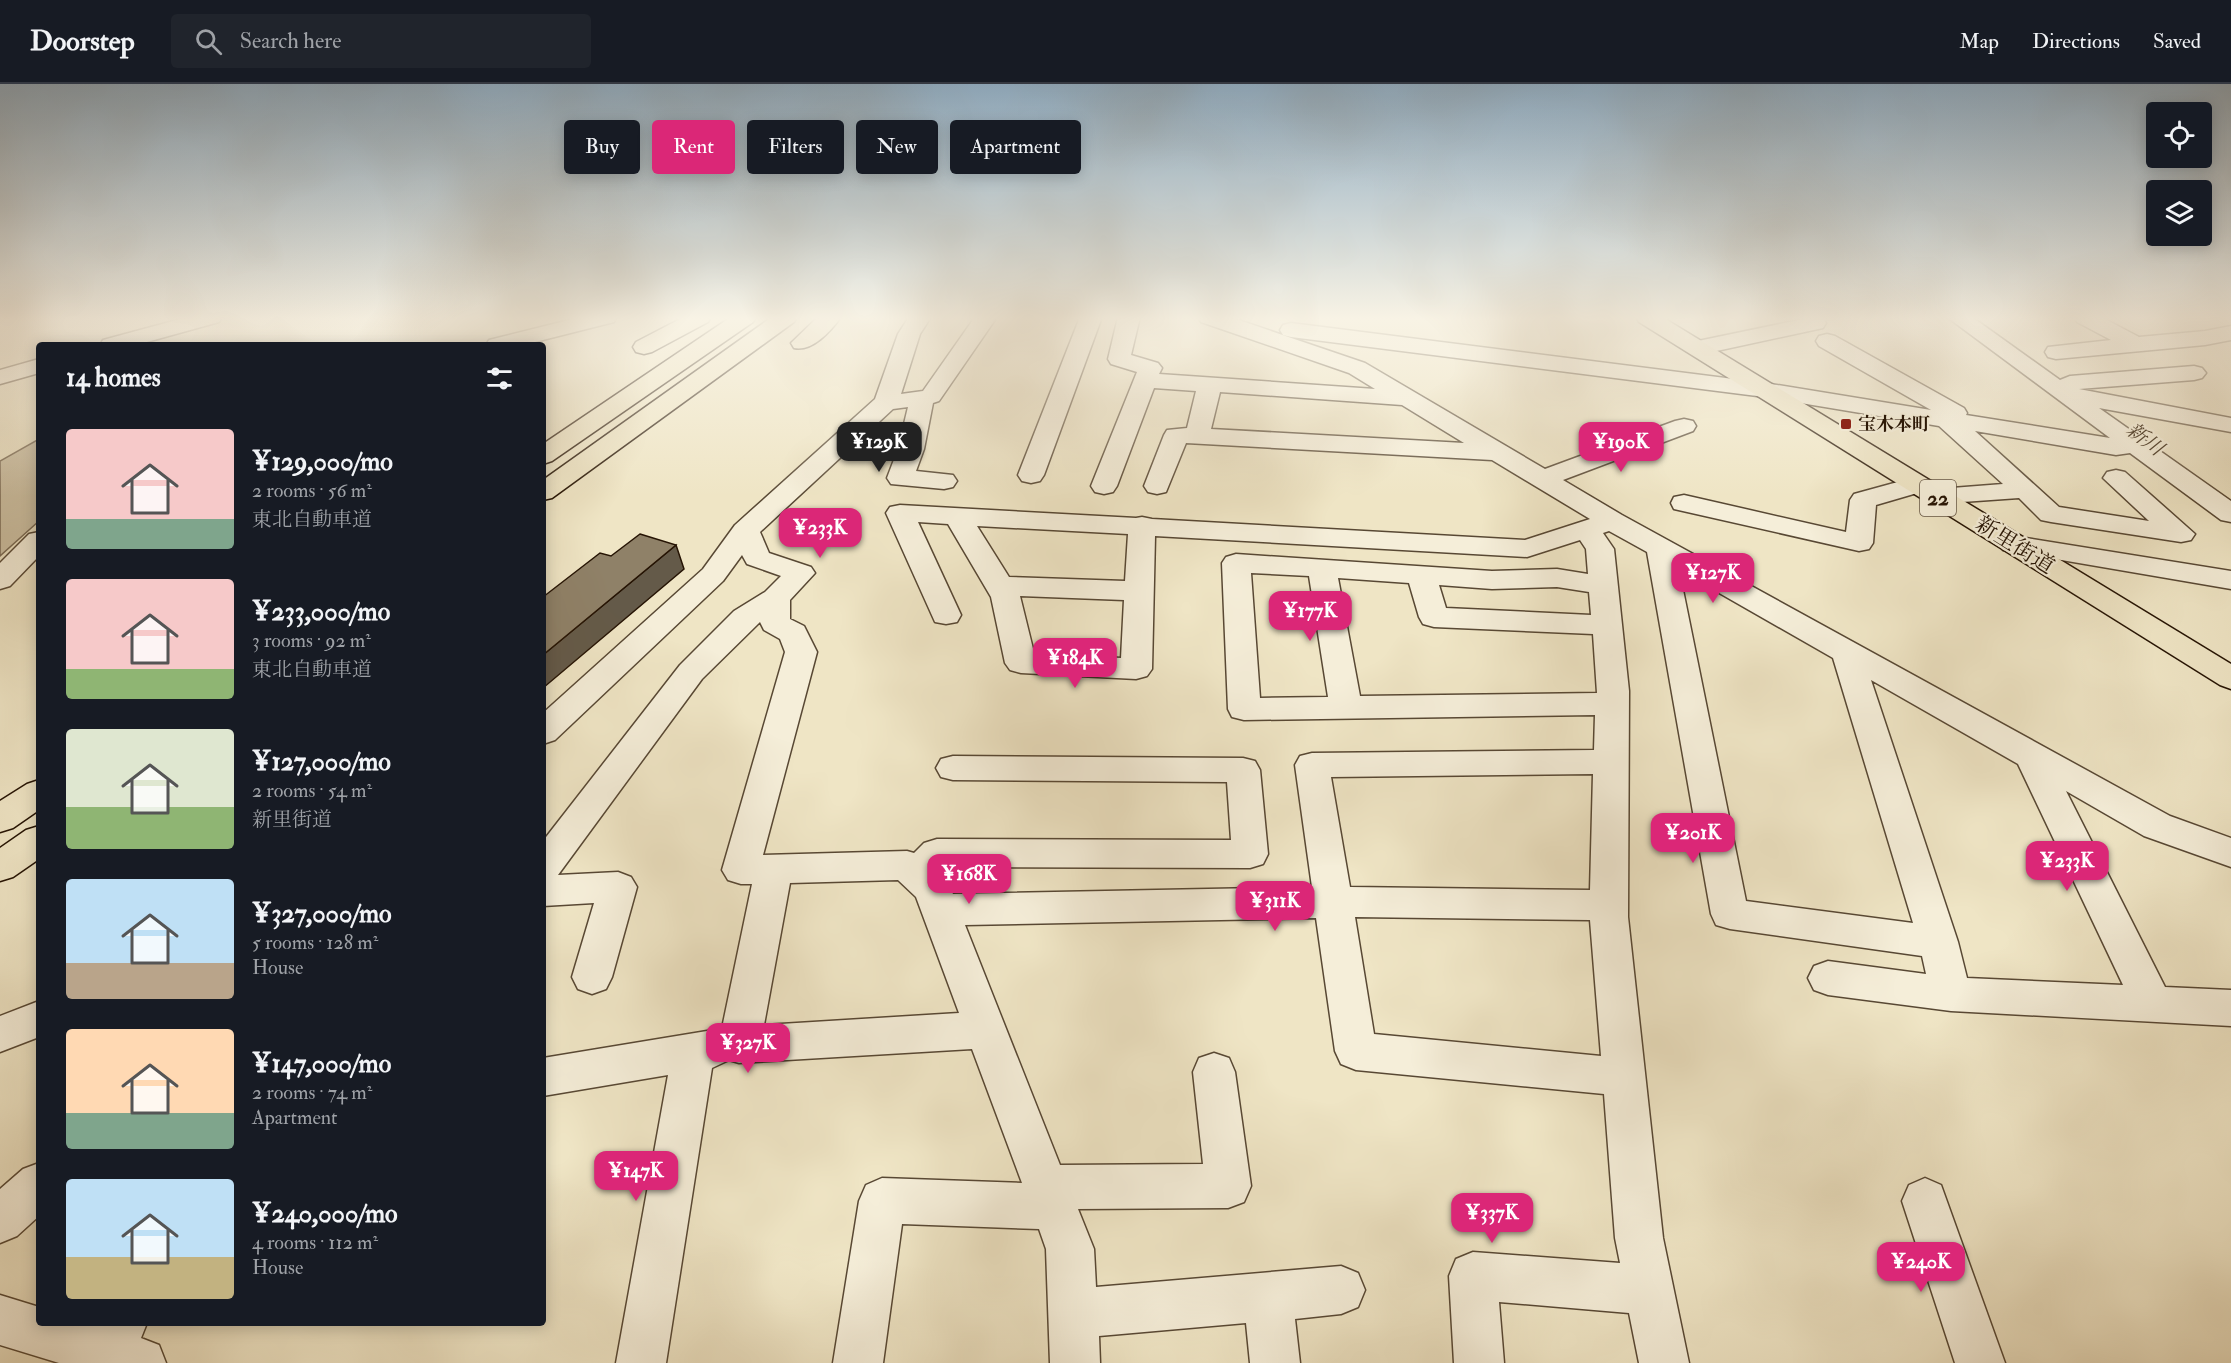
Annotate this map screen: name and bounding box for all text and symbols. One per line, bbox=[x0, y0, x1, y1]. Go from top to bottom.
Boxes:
search box bbox=[171, 14, 591, 68]
text: Doorstep bbox=[30, 24, 135, 59]
icon: search bbox=[192, 25, 225, 58]
text: Search here bbox=[240, 27, 341, 55]
text: Map bbox=[1959, 28, 1999, 55]
text: Directions bbox=[2032, 28, 2120, 55]
text: Saved bbox=[2153, 28, 2201, 55]
map controls bbox=[2146, 102, 2212, 246]
button: locate bbox=[2146, 102, 2212, 168]
chip: Buy bbox=[564, 120, 640, 174]
chip: Rent bbox=[652, 120, 735, 174]
chip: Filters bbox=[747, 120, 844, 174]
chip: New bbox=[856, 120, 938, 174]
chip: Apartment bbox=[950, 120, 1081, 174]
button: layers bbox=[2146, 180, 2212, 246]
text: 14 homes bbox=[66, 362, 161, 394]
icon: filters bbox=[483, 362, 516, 395]
place label: 宝木本町 bbox=[1858, 413, 1930, 436]
marker: 宝木本町 bbox=[1839, 417, 1853, 431]
water label: 新川 bbox=[2122, 417, 2170, 462]
pin: ¥129K bbox=[837, 422, 921, 473]
pin: ¥190K bbox=[1579, 422, 1663, 473]
text: ¥129K bbox=[851, 429, 907, 454]
text: ¥190K bbox=[1593, 429, 1649, 454]
text: ¥129,000/mo bbox=[252, 446, 393, 478]
icon: home bbox=[114, 453, 186, 525]
text: 2 rooms · 56 m² bbox=[252, 478, 372, 503]
road number: 22 bbox=[1920, 480, 1956, 516]
text: 東北自動車道 bbox=[252, 507, 372, 532]
pin: ¥233K bbox=[778, 508, 862, 559]
street label: 新里街道 bbox=[1970, 510, 2060, 580]
text: ¥233K bbox=[793, 515, 847, 540]
pin: ¥127K bbox=[1671, 553, 1755, 604]
text: ¥127K bbox=[1685, 560, 1741, 585]
pin: ¥177K bbox=[1268, 591, 1352, 642]
text: ¥233,000/mo bbox=[252, 596, 390, 628]
text: ¥177K bbox=[1283, 598, 1337, 623]
icon: home bbox=[114, 603, 186, 675]
text: 3 rooms · 92 m² bbox=[252, 628, 371, 653]
pin: ¥184K bbox=[1033, 638, 1117, 689]
text: ¥184K bbox=[1047, 645, 1103, 670]
text: 東北自動車道 bbox=[252, 657, 372, 682]
text: ¥127,000/mo bbox=[252, 746, 391, 778]
icon: home bbox=[114, 753, 186, 825]
text: 2 rooms · 54 m² bbox=[252, 778, 372, 803]
text: 新里街道 bbox=[252, 807, 332, 832]
pin: ¥201K bbox=[1651, 813, 1735, 864]
text: ¥201K bbox=[1665, 820, 1721, 845]
pin: ¥233K bbox=[2025, 841, 2109, 892]
text: ¥233K bbox=[2040, 848, 2094, 873]
pin: ¥168K bbox=[927, 854, 1011, 905]
text: ¥168K bbox=[941, 861, 997, 886]
pin: ¥311K bbox=[1233, 881, 1317, 932]
text: ¥311K bbox=[1250, 888, 1300, 913]
text: ¥327,000/mo bbox=[252, 898, 392, 930]
icon: home bbox=[114, 903, 186, 975]
text: 5 rooms · 128 m² bbox=[252, 930, 378, 955]
text: House bbox=[252, 955, 303, 980]
pin: ¥327K bbox=[706, 1023, 790, 1074]
text: ¥327K bbox=[720, 1030, 776, 1055]
text: ¥147,000/mo bbox=[252, 1048, 391, 1080]
icon: home bbox=[114, 1053, 186, 1125]
text: 2 rooms · 74 m² bbox=[252, 1080, 373, 1105]
text: Apartment bbox=[252, 1105, 337, 1130]
pin: ¥147K bbox=[594, 1151, 678, 1202]
text: ¥147K bbox=[608, 1158, 664, 1183]
pin: ¥337K bbox=[1450, 1193, 1534, 1244]
text: ¥240,000/mo bbox=[252, 1198, 398, 1230]
text: ¥337K bbox=[1465, 1200, 1519, 1225]
icon: home bbox=[114, 1203, 186, 1275]
text: 4 rooms · 112 m² bbox=[252, 1230, 378, 1255]
pin: ¥240K bbox=[1879, 1242, 1963, 1293]
text: ¥240K bbox=[1891, 1249, 1951, 1274]
text: House bbox=[252, 1255, 303, 1280]

